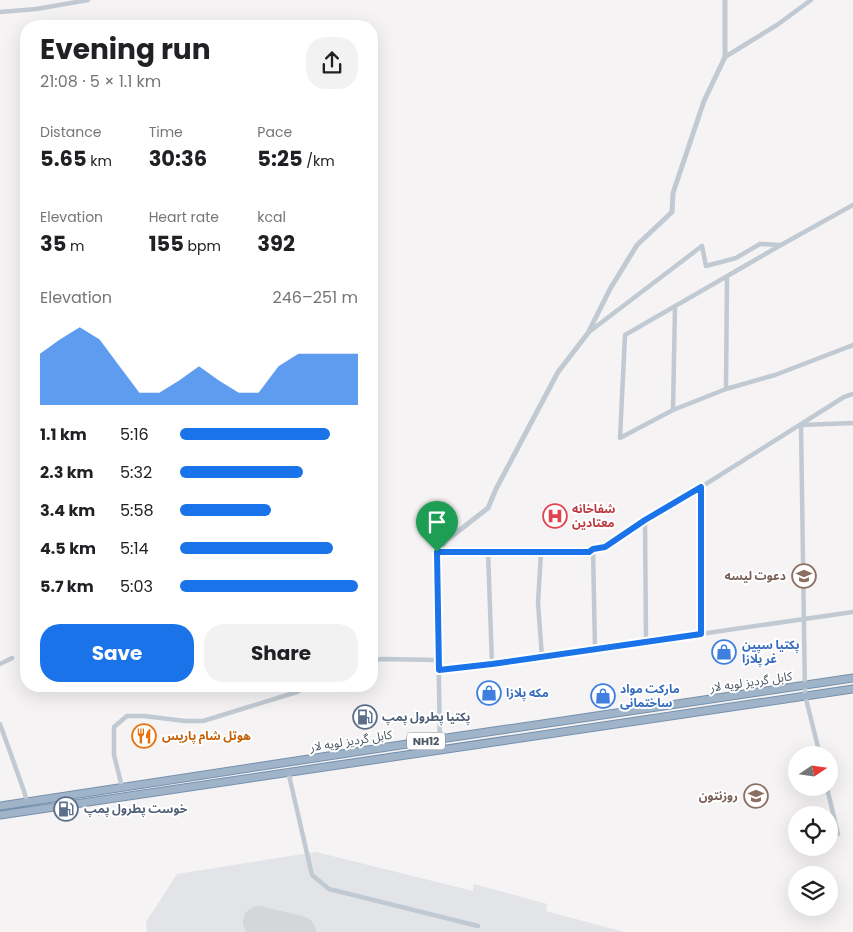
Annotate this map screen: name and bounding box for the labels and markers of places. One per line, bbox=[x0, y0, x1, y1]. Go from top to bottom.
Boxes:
place label: شفاخانه معتادین bbox=[572, 500, 615, 531]
pin bbox=[416, 501, 458, 552]
hospital icon: شفاخانه معتادین bbox=[542, 503, 568, 529]
school or university icon: دعوت لیسه bbox=[791, 563, 817, 589]
place label: دعوت لیسه bbox=[725, 567, 786, 584]
place label: پکتیا سپین غر پلازا bbox=[742, 636, 799, 668]
shop icon: پکتیا سپین غر پلازا bbox=[711, 639, 737, 665]
shop icon: مکه پلازا bbox=[476, 680, 502, 706]
place label: مارکت مواد ساختمانی bbox=[620, 680, 680, 711]
shop icon: مارکت مواد ساختمانی bbox=[590, 683, 616, 709]
place label: مکه پلازا bbox=[506, 684, 549, 702]
fuel station icon: پکتیا پطرول پمپ bbox=[352, 704, 378, 730]
place label: پکتیا پطرول پمپ bbox=[382, 708, 470, 726]
restaurant icon: هوتل شام پاریس bbox=[131, 723, 157, 749]
place label: هوتل شام پاریس bbox=[162, 727, 251, 745]
school or university icon: روزنتون bbox=[743, 783, 769, 809]
place label: روزنتون bbox=[699, 787, 738, 804]
fuel station icon: خوست پطرول پمپ bbox=[53, 796, 79, 822]
place label: خوست پطرول پمپ bbox=[84, 800, 188, 818]

